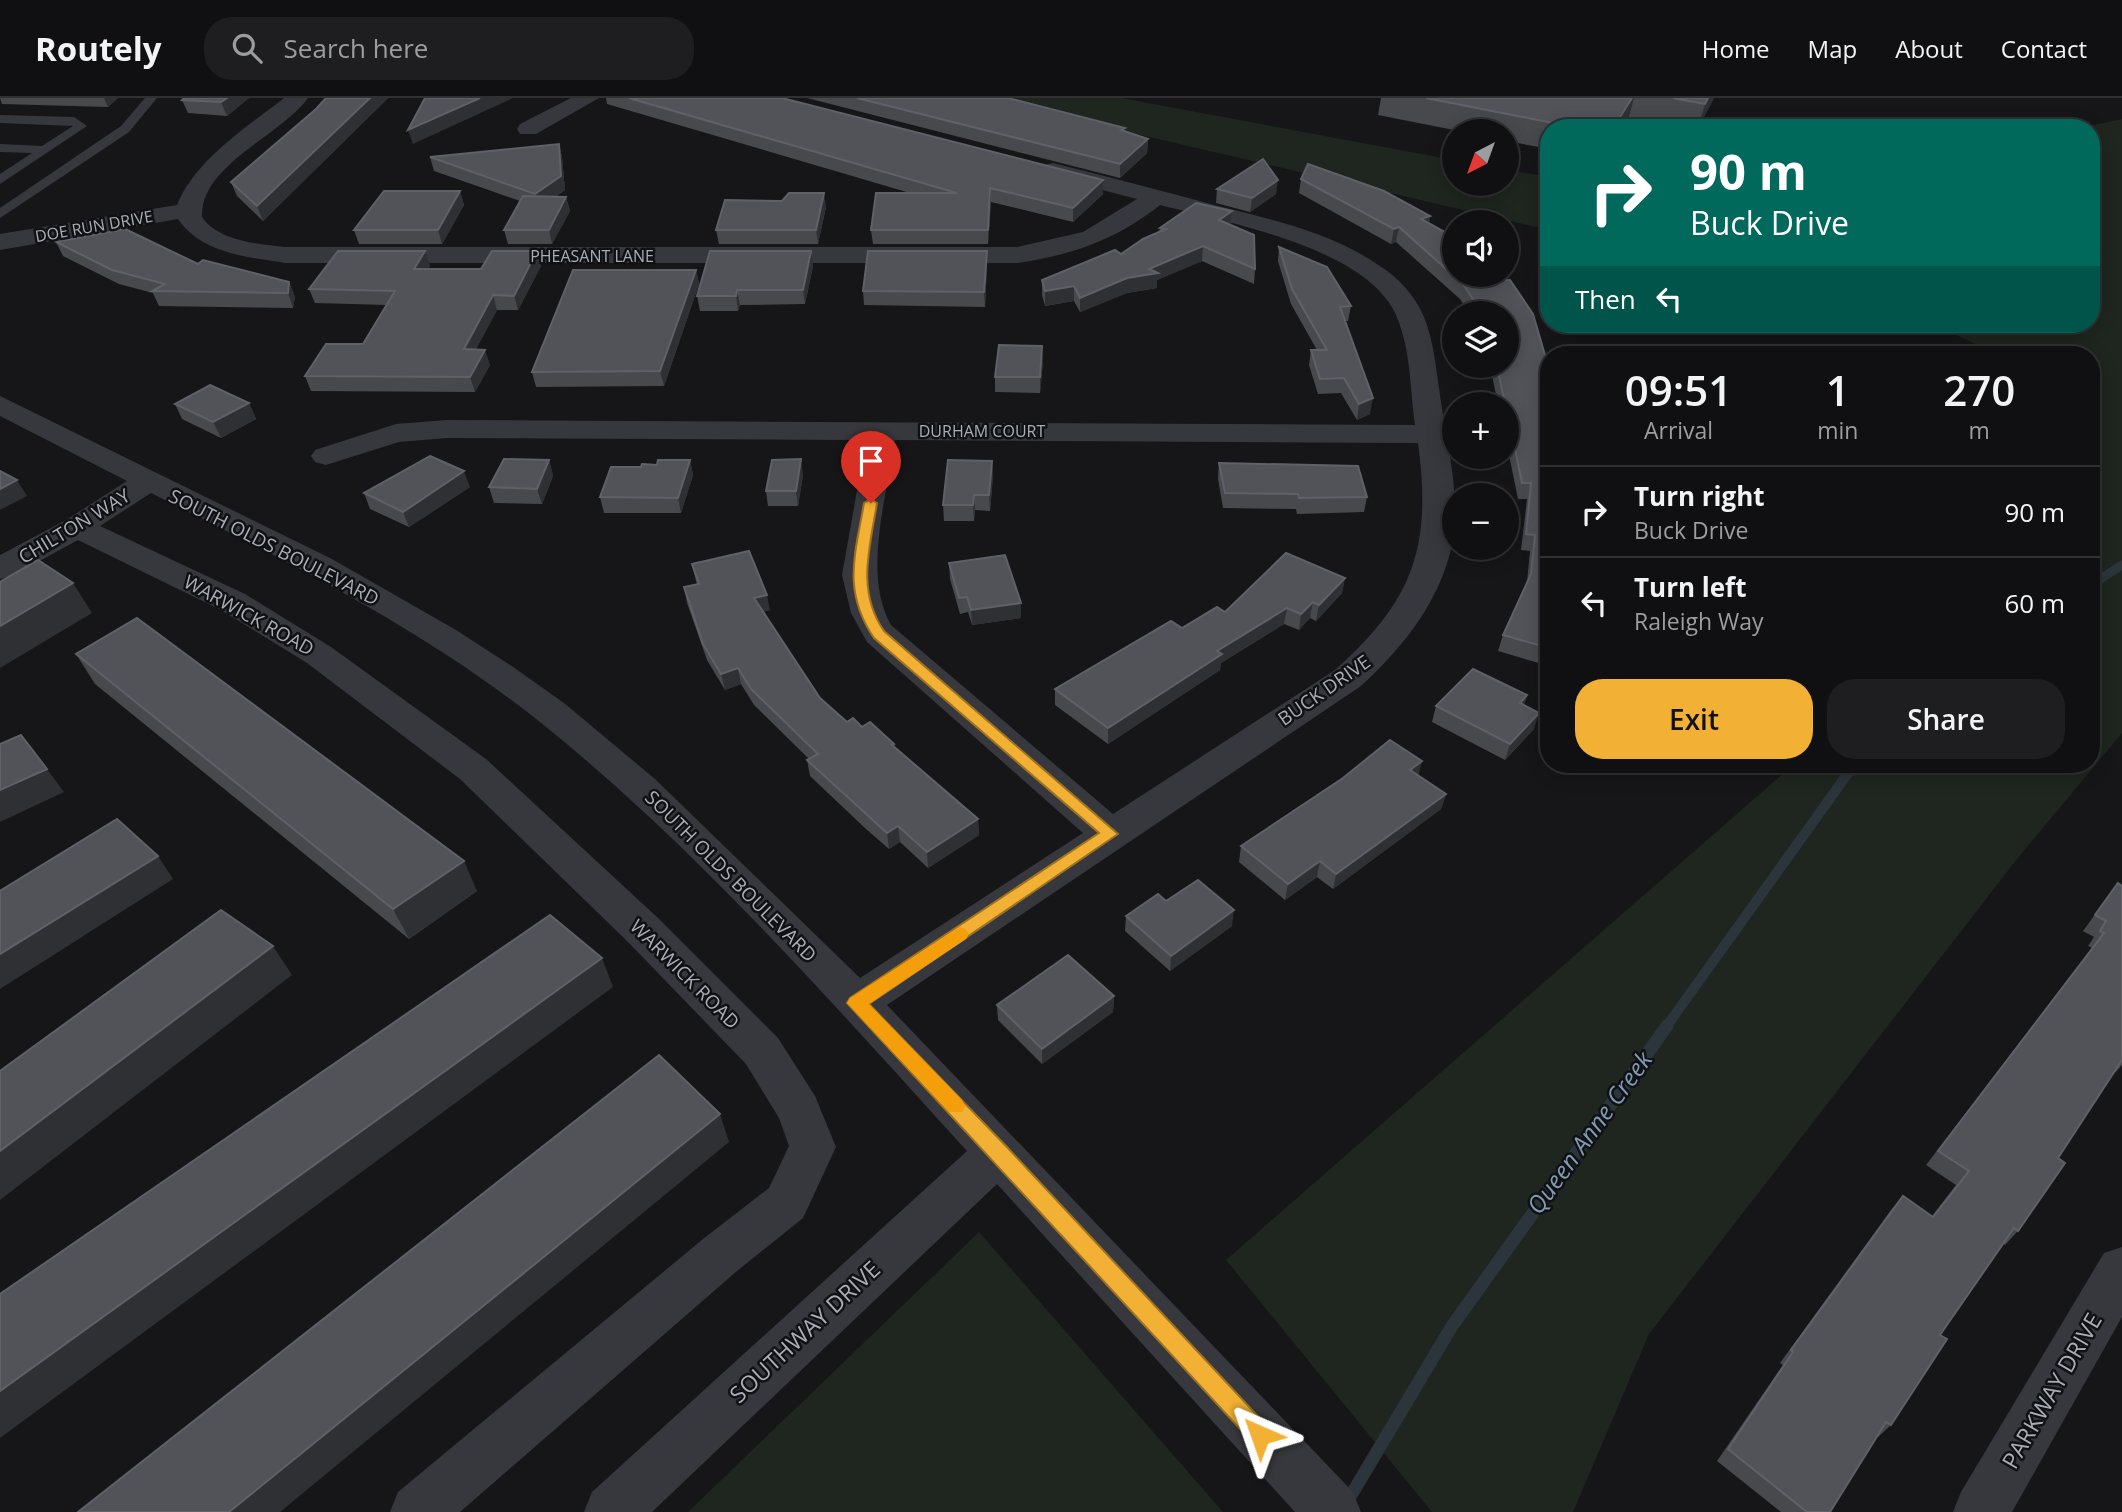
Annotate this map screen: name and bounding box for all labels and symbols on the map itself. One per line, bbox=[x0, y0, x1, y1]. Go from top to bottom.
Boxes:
north arrow bbox=[1442, 119, 1519, 196]
street label: DOE RUN DRIVE bbox=[33, 205, 155, 247]
street label: PHEASANT LANE bbox=[530, 245, 654, 267]
street label: DURHAM COURT bbox=[919, 420, 1045, 442]
pin bbox=[841, 431, 901, 503]
street label: CHILTON WAY bbox=[13, 482, 135, 570]
street label: SOUTH OLDS BOULEVARD bbox=[165, 483, 383, 611]
street label: WARWICK ROAD bbox=[179, 568, 319, 662]
street label: BUCK DRIVE bbox=[1273, 649, 1375, 731]
street label: SOUTH OLDS BOULEVARD bbox=[640, 785, 822, 967]
street label: WARWICK ROAD bbox=[625, 914, 745, 1034]
water label: Queen Anne Creek bbox=[1519, 1043, 1660, 1220]
street label: SOUTHWAY DRIVE bbox=[722, 1253, 887, 1410]
street label: PARKWAY DRIVE bbox=[1994, 1307, 2109, 1474]
position arrow bbox=[1223, 1398, 1297, 1472]

